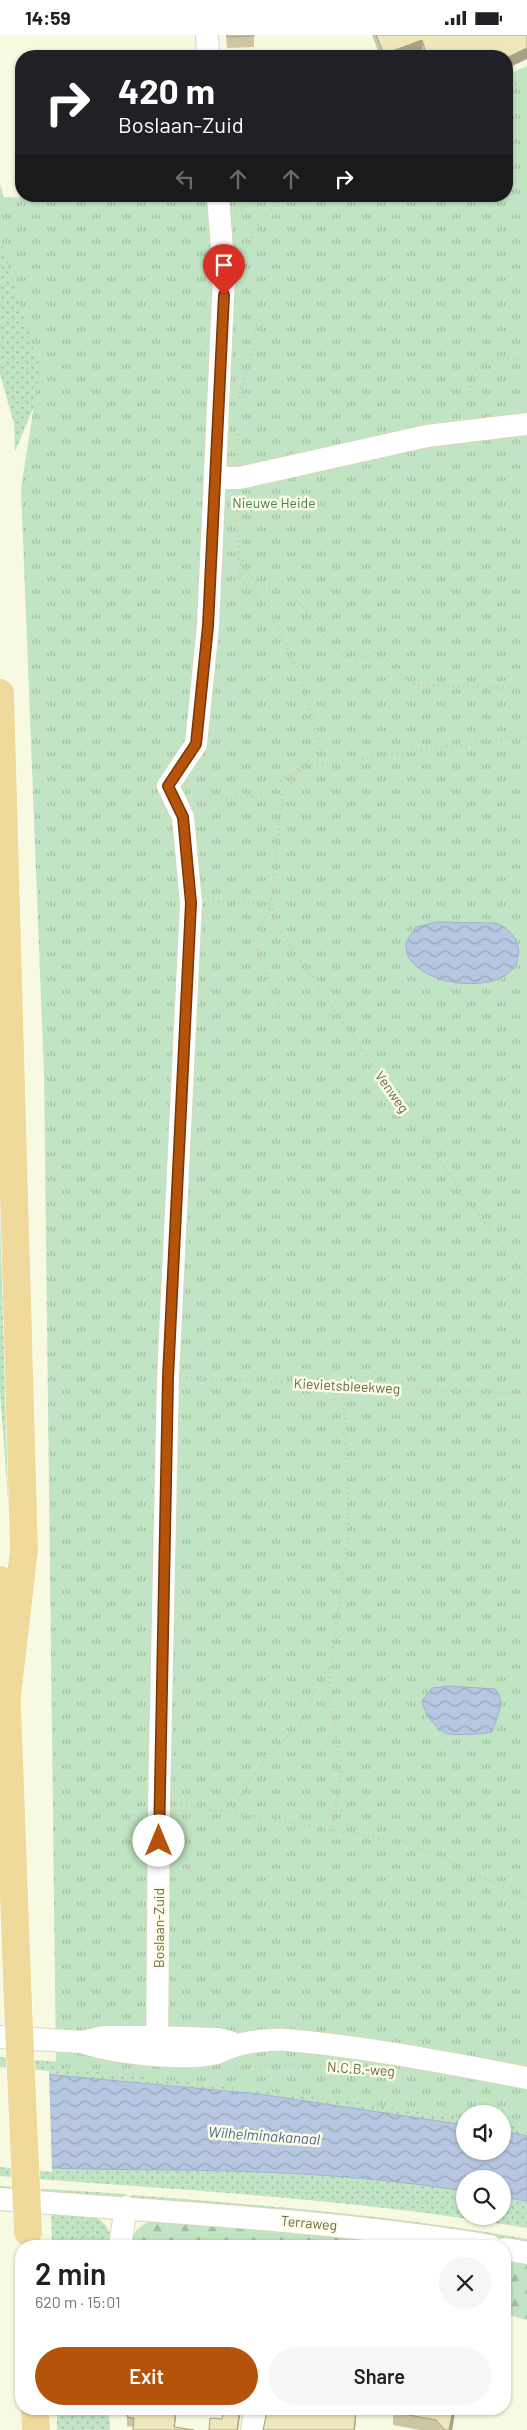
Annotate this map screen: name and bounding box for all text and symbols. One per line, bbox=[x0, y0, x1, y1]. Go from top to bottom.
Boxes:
text: 14:59 bbox=[25, 6, 70, 29]
text: 420 m bbox=[118, 69, 215, 111]
icon: right bbox=[35, 70, 100, 135]
text: Boslaan-Zuid bbox=[118, 111, 244, 137]
icon: left bbox=[171, 165, 199, 193]
icon: ahead bbox=[224, 165, 252, 193]
icon: ahead bbox=[277, 165, 305, 193]
icon: right bbox=[330, 165, 358, 193]
pin bbox=[203, 244, 245, 295]
icon: arrive bbox=[210, 251, 238, 279]
park label: Nieuwe Heide bbox=[232, 494, 316, 511]
street label: Venweg bbox=[372, 1067, 413, 1116]
street label: Kievietsbleekweg bbox=[293, 1374, 401, 1397]
position arrow bbox=[132, 1814, 184, 1866]
street label: Boslaan-Zuid bbox=[150, 1888, 167, 1968]
street label: N.C.B.-weg bbox=[327, 2058, 395, 2079]
map controls bbox=[456, 2105, 511, 2225]
button: sound bbox=[456, 2105, 511, 2160]
water label: Wilhelminakanaal bbox=[207, 2122, 321, 2148]
button: search bbox=[456, 2170, 511, 2225]
street label: Terraweg bbox=[280, 2212, 338, 2233]
text: 2 min bbox=[35, 2255, 106, 2291]
button: close bbox=[439, 2257, 491, 2309]
text: 620 m · 15:01 bbox=[35, 2292, 121, 2311]
button: Exit bbox=[35, 2347, 258, 2405]
button: Share bbox=[268, 2347, 491, 2405]

